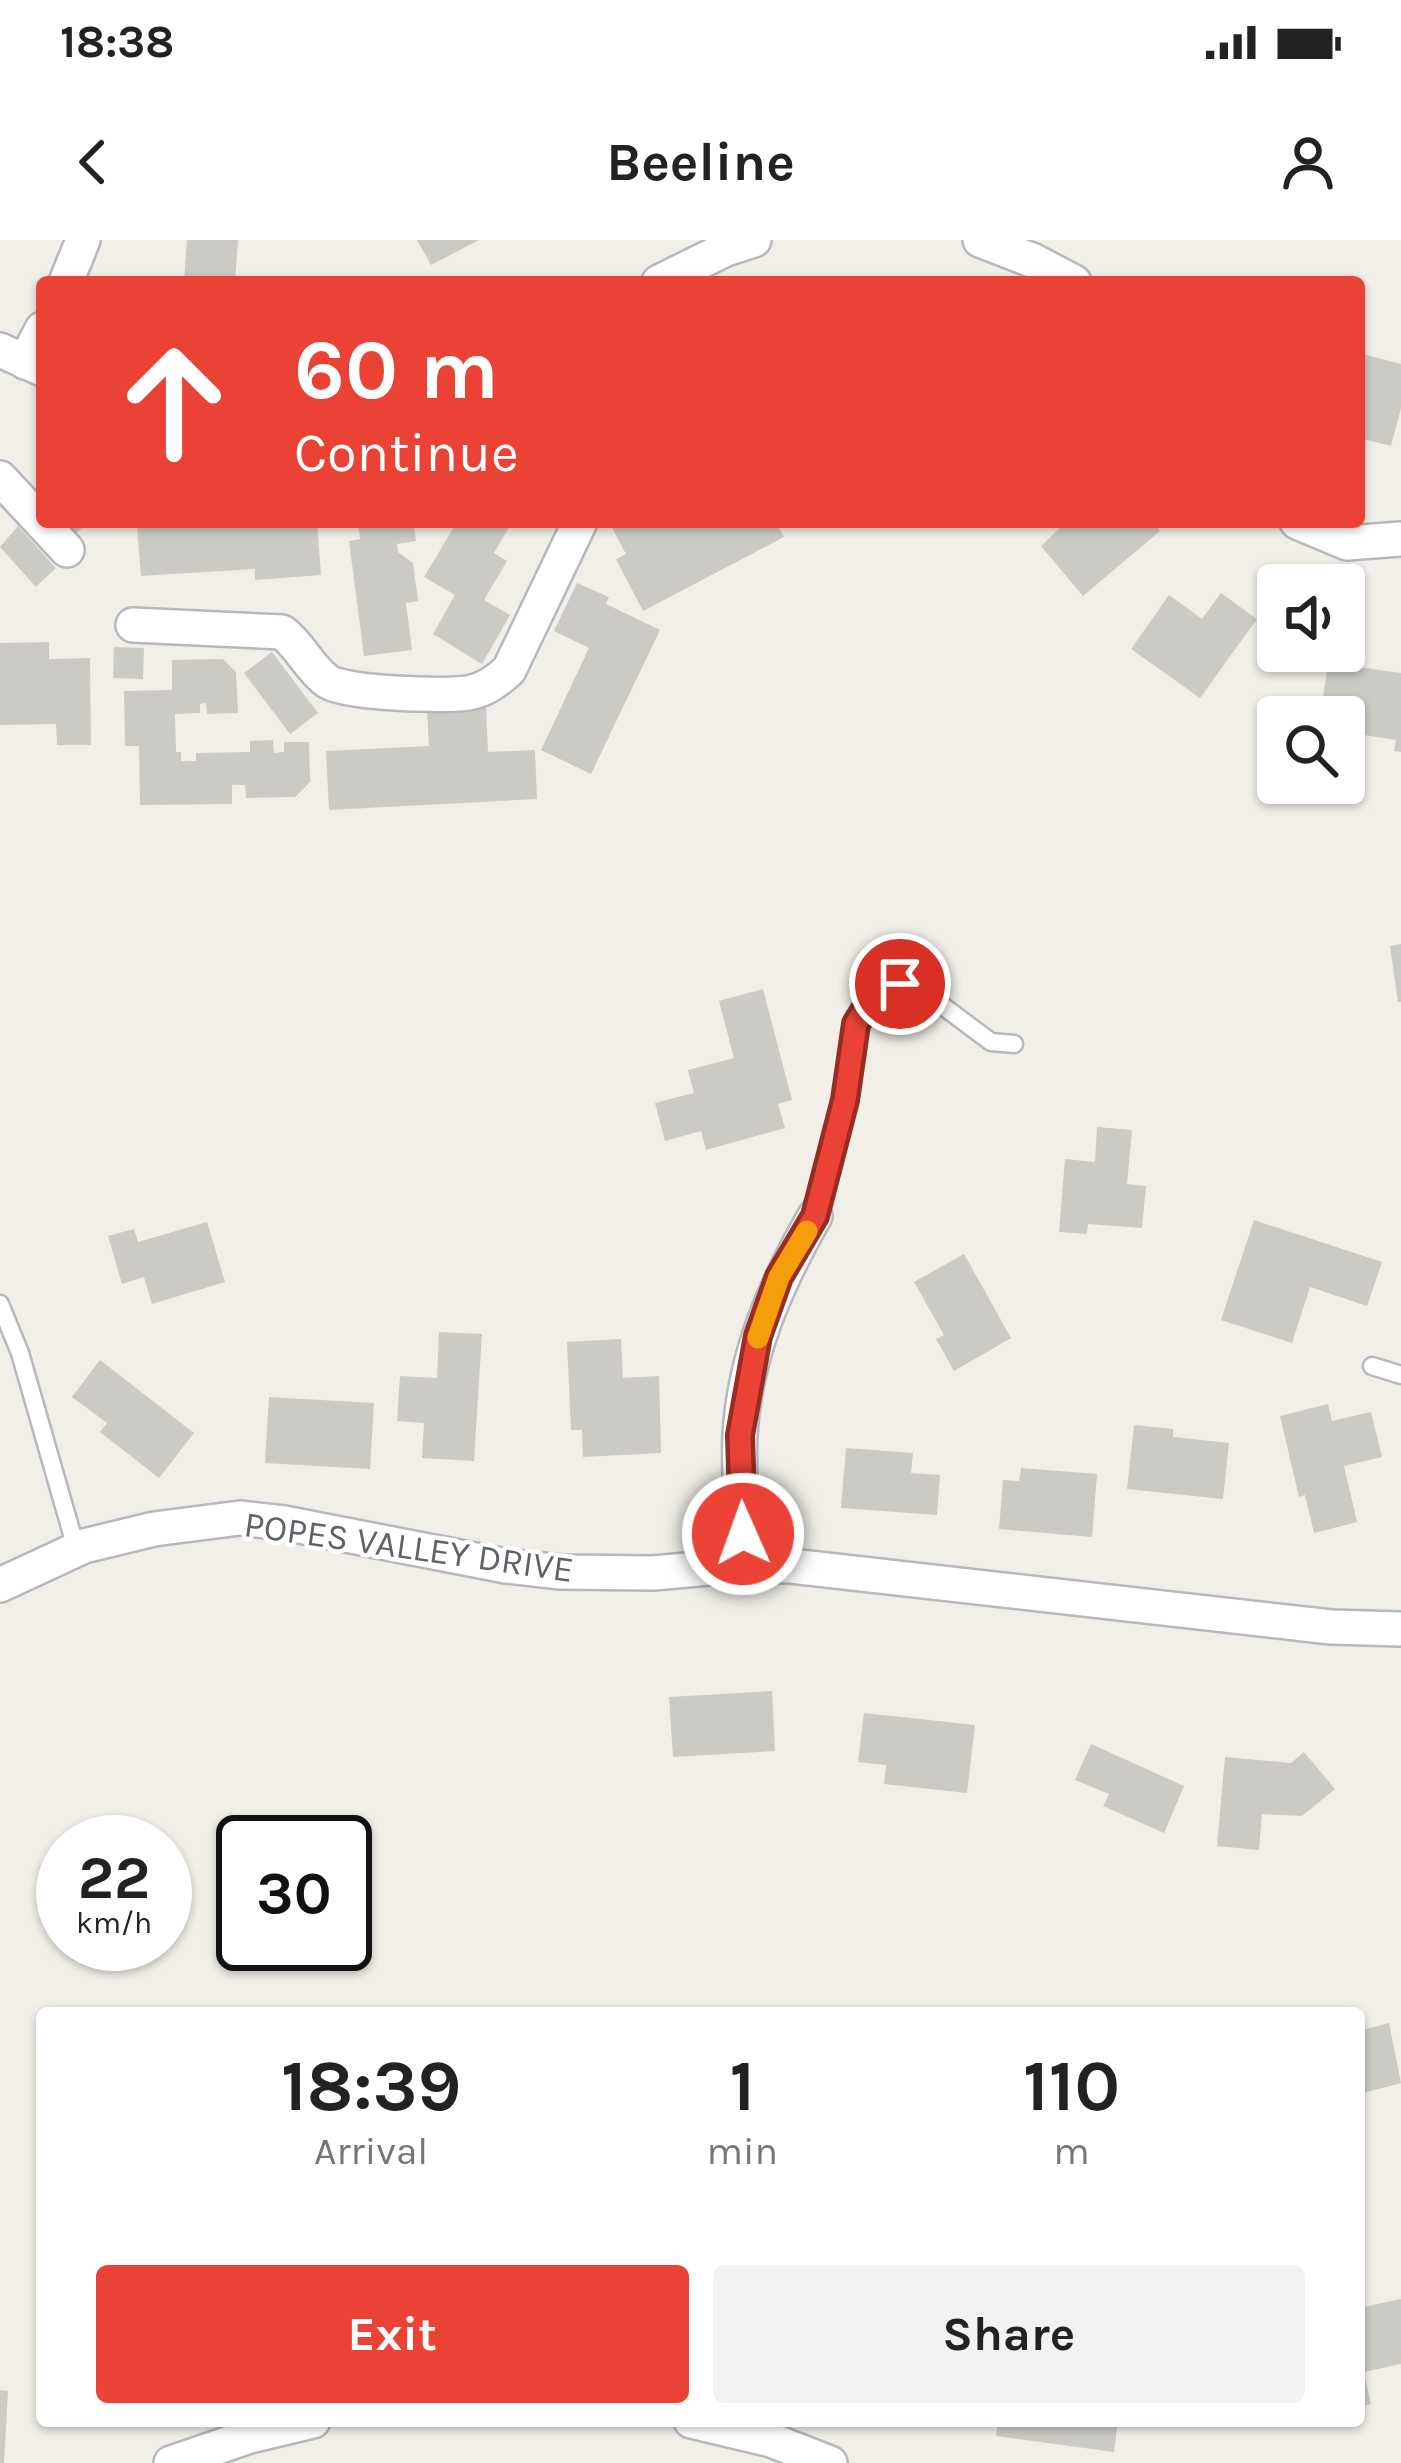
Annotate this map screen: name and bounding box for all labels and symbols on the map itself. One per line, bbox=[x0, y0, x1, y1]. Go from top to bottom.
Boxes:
pin bbox=[849, 933, 951, 1035]
position arrow bbox=[680, 1471, 806, 1597]
street label: POPES VALLEY DRIVE bbox=[242, 1503, 576, 1591]
speed limit sign: 30 bbox=[216, 1815, 372, 1971]

